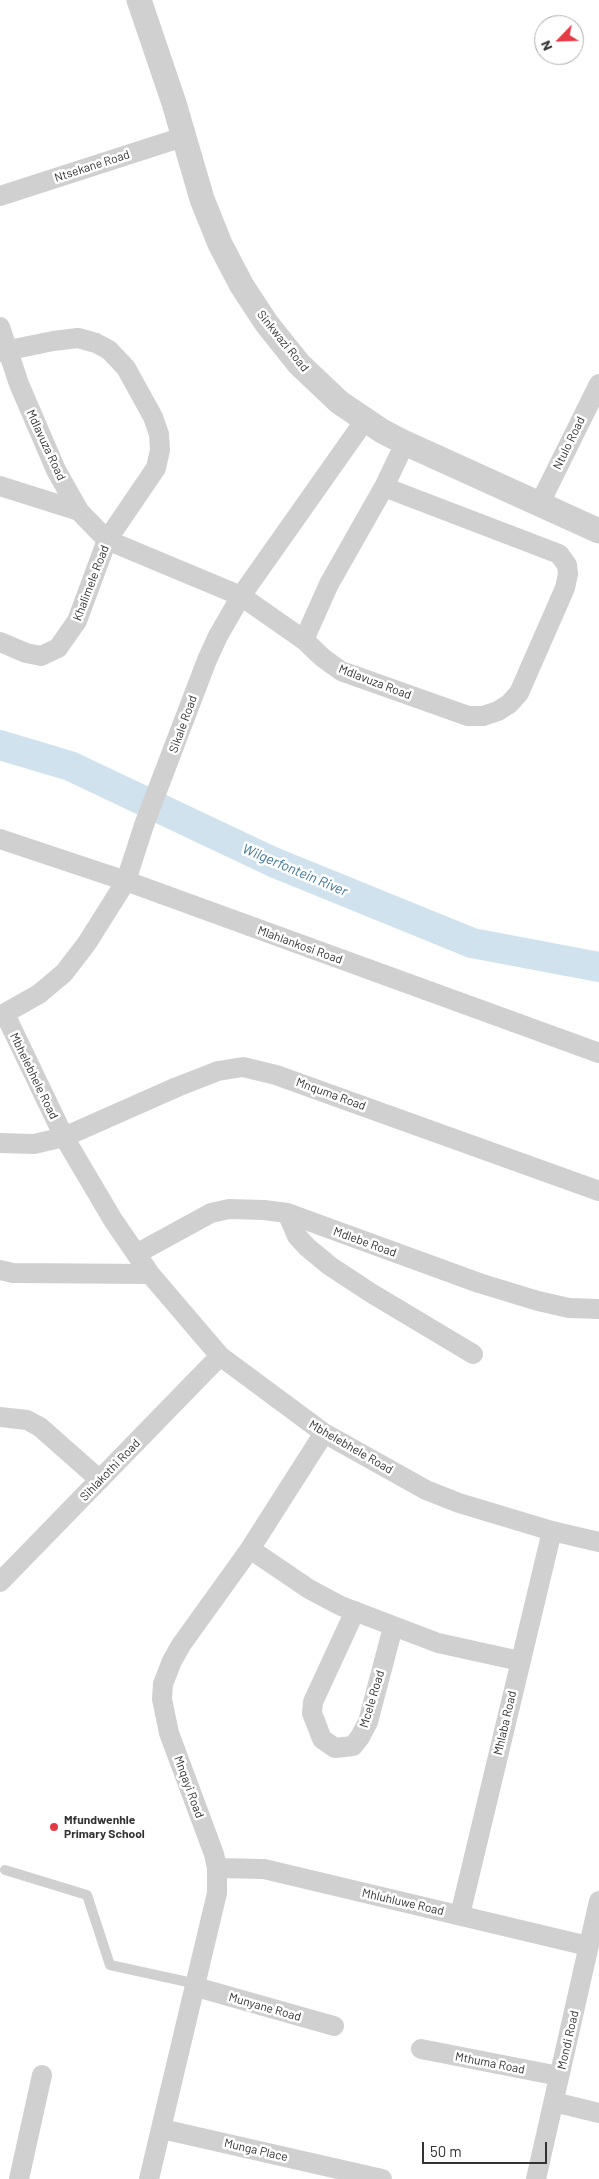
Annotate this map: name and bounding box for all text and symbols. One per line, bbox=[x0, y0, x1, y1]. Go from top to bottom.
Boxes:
north arrow bbox=[534, 15, 584, 65]
text: N bbox=[536, 38, 555, 54]
street label: Ntsekane Road bbox=[52, 147, 132, 185]
street label: Sinkwazi Road bbox=[254, 308, 312, 374]
street label: Mdlavuza Road bbox=[23, 407, 69, 483]
street label: Ntulo Road bbox=[550, 414, 588, 472]
street label: Khalimele Road bbox=[70, 543, 112, 623]
street label: Mdlavuza Road bbox=[337, 662, 413, 702]
street label: Sikale Road bbox=[166, 693, 200, 755]
water label: Wilgerfontein River bbox=[240, 840, 350, 900]
street label: Mlahlankosi Road bbox=[256, 923, 344, 967]
street label: Mbhelebhele Road bbox=[7, 1030, 61, 1122]
street label: Mnquma Road bbox=[294, 1075, 368, 1113]
street label: Mdlebe Road bbox=[331, 1224, 399, 1260]
street label: Mbhelebhele Road bbox=[306, 1417, 396, 1477]
street label: Sihlakothi Road bbox=[77, 1436, 143, 1504]
street label: Mcele Road bbox=[356, 1669, 388, 1729]
street label: Mhlaba Road bbox=[491, 1689, 519, 1757]
street label: Mnqayi Road bbox=[171, 1754, 207, 1820]
place label: Mfundwenhle Primary School bbox=[64, 1813, 145, 1841]
marker: Mfundwenhle Primary School bbox=[48, 1821, 60, 1833]
street label: Mhluhluwe Road bbox=[361, 1886, 445, 1918]
street label: Munyane Road bbox=[227, 1990, 303, 2024]
street label: Mondi Road bbox=[554, 2009, 582, 2071]
street label: Mthuma Road bbox=[454, 2049, 526, 2077]
scale bar bbox=[424, 2132, 549, 2164]
street label: Munga Place bbox=[223, 2136, 289, 2164]
text: 50 m bbox=[430, 2142, 462, 2160]

